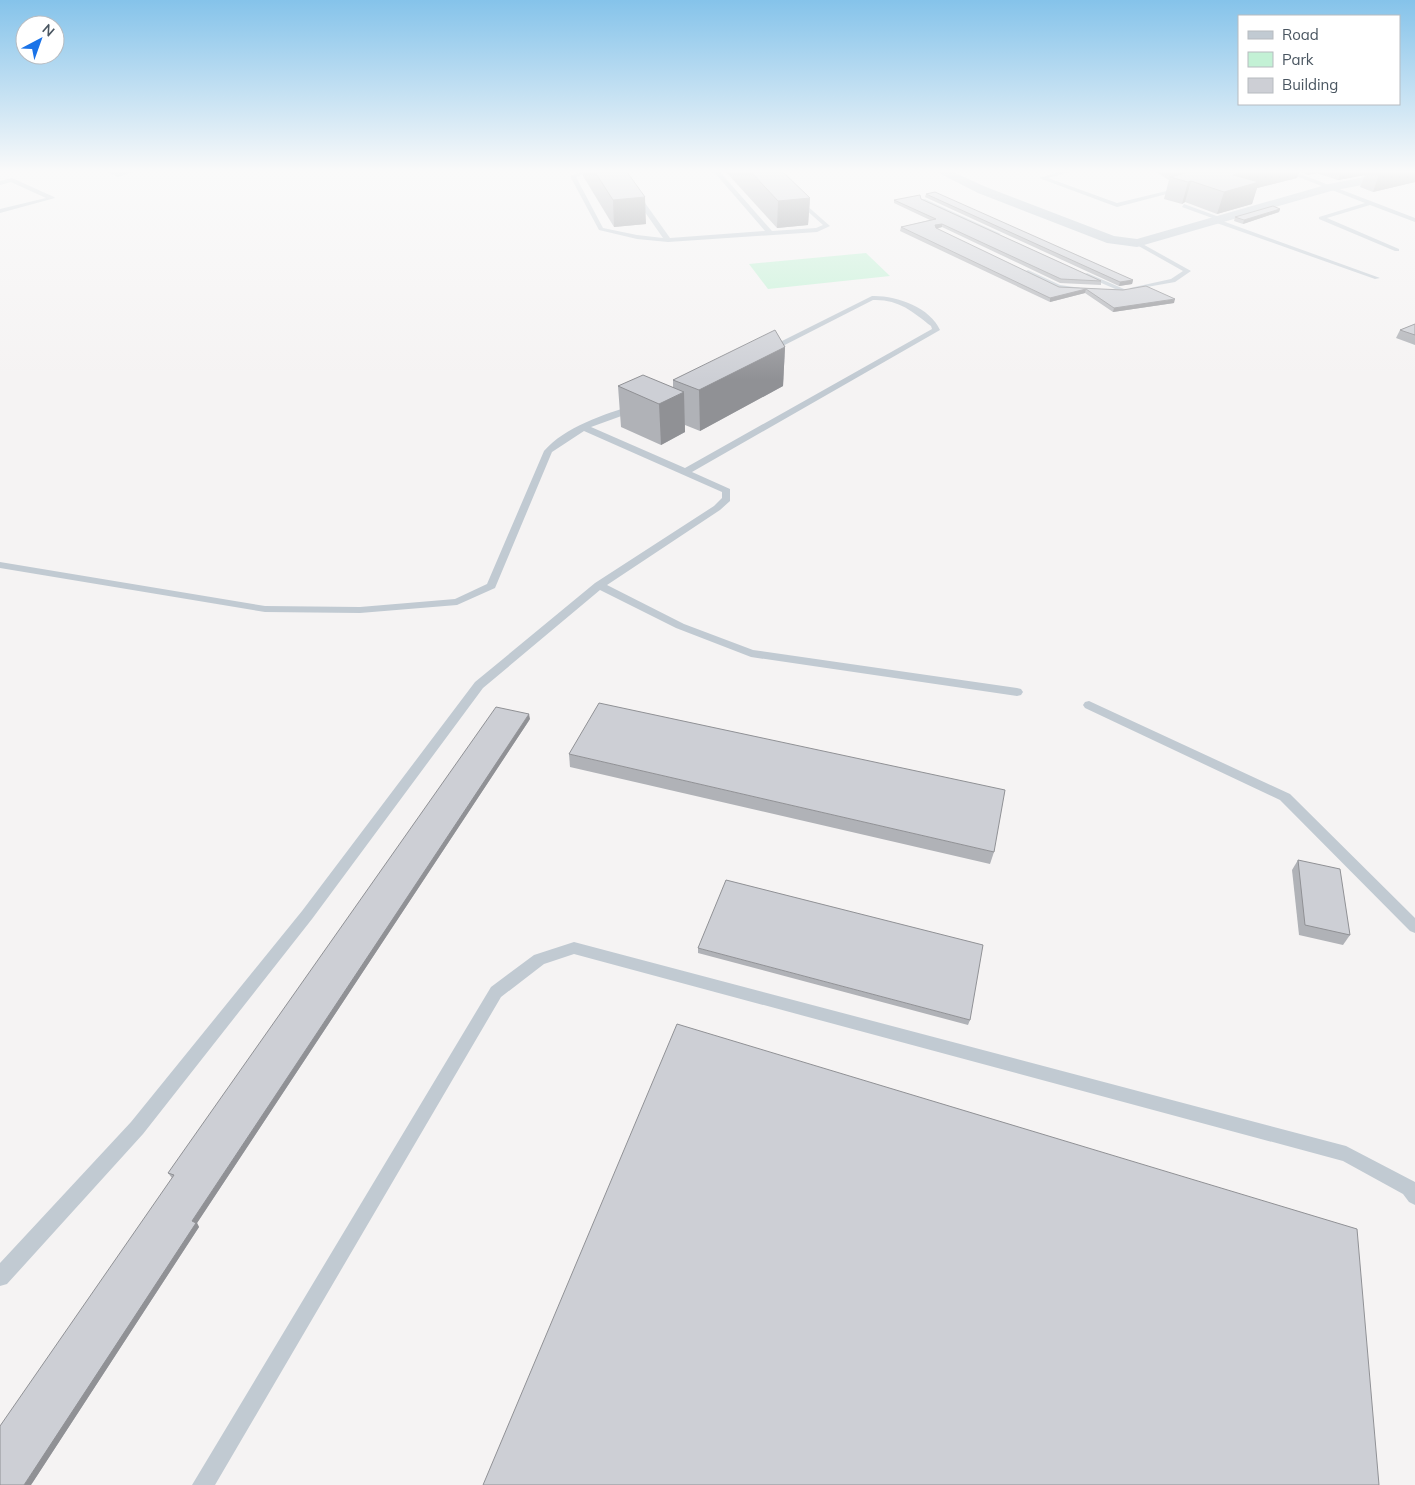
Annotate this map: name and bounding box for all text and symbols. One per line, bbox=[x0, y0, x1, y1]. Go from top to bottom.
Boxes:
north arrow bbox=[15, 15, 65, 65]
legend bbox=[1238, 15, 1400, 105]
text: N bbox=[39, 20, 58, 40]
text: Road bbox=[1282, 25, 1319, 44]
text: Park bbox=[1282, 50, 1314, 69]
text: Building bbox=[1282, 75, 1338, 94]

